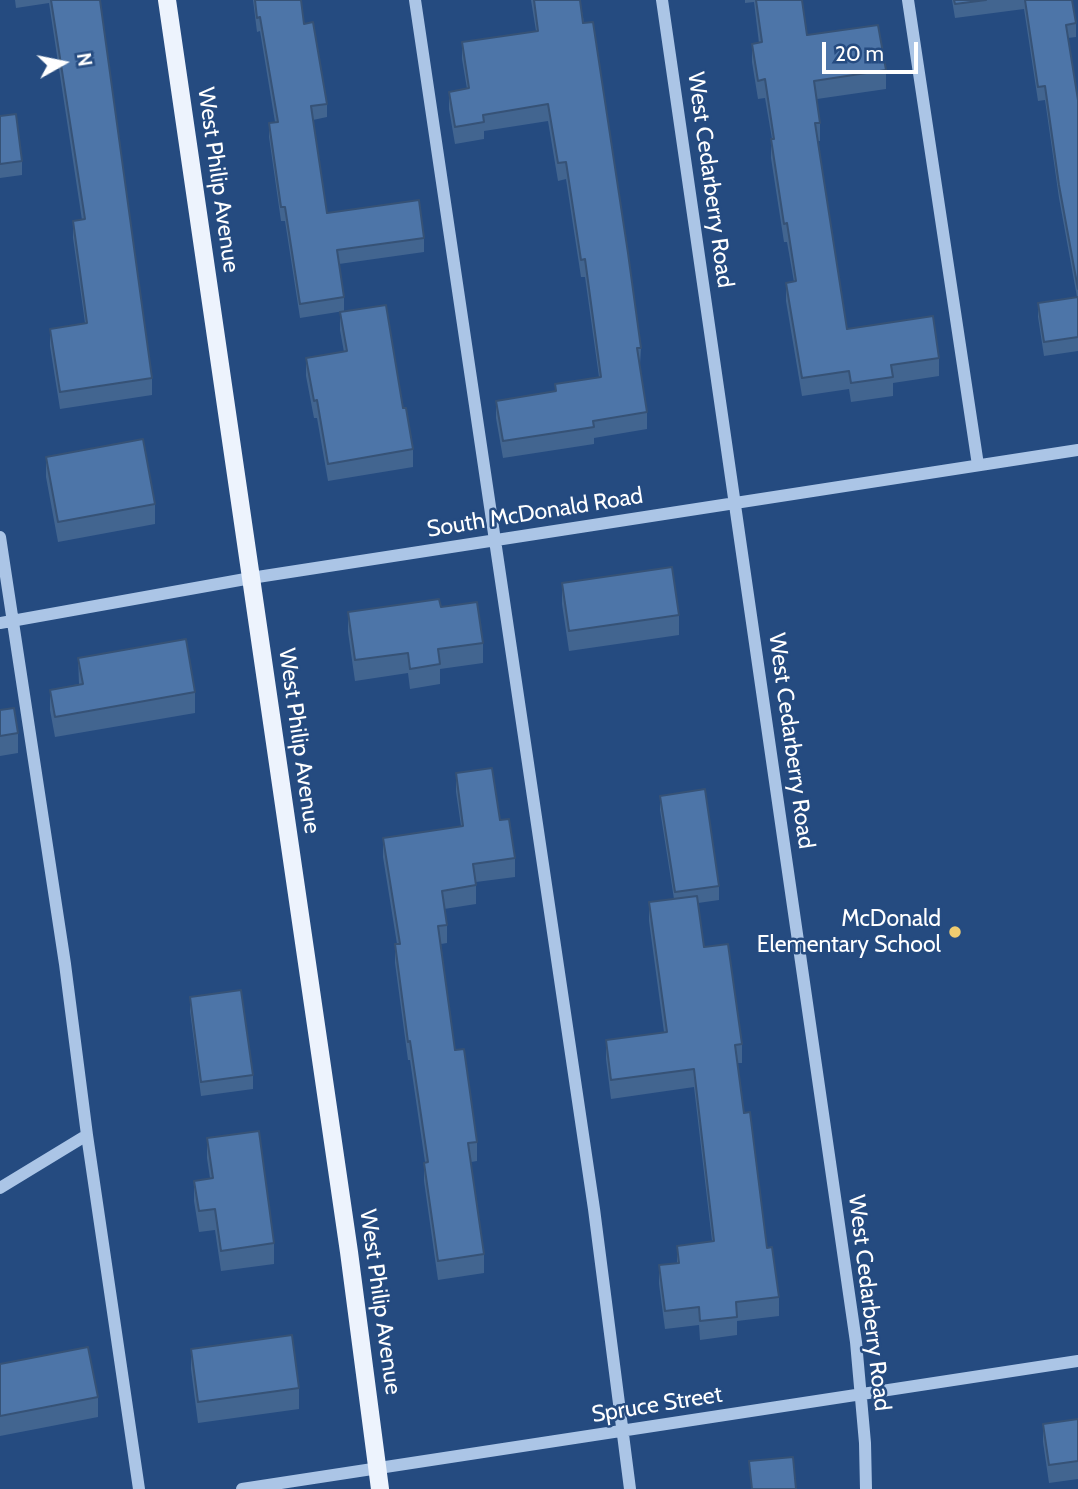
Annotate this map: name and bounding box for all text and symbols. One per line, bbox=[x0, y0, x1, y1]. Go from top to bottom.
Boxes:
north arrow bbox=[28, 28, 98, 98]
scale bar bbox=[826, 28, 922, 72]
text: 20 m bbox=[835, 41, 884, 66]
text: N bbox=[72, 51, 97, 68]
street label: West Cedarberry Road bbox=[681, 70, 739, 290]
street label: West Philip Avenue bbox=[191, 86, 245, 274]
street label: South McDonald Road bbox=[425, 482, 645, 544]
street label: West Cedarberry Road bbox=[762, 631, 820, 851]
street label: West Philip Avenue bbox=[272, 647, 326, 835]
place label: McDonald Elementary School bbox=[757, 905, 941, 959]
marker: McDonald Elementary School bbox=[947, 924, 963, 940]
street label: West Cedarberry Road bbox=[842, 1193, 896, 1413]
street label: West Philip Avenue bbox=[353, 1208, 407, 1396]
street label: Spruce Street bbox=[590, 1381, 724, 1429]

